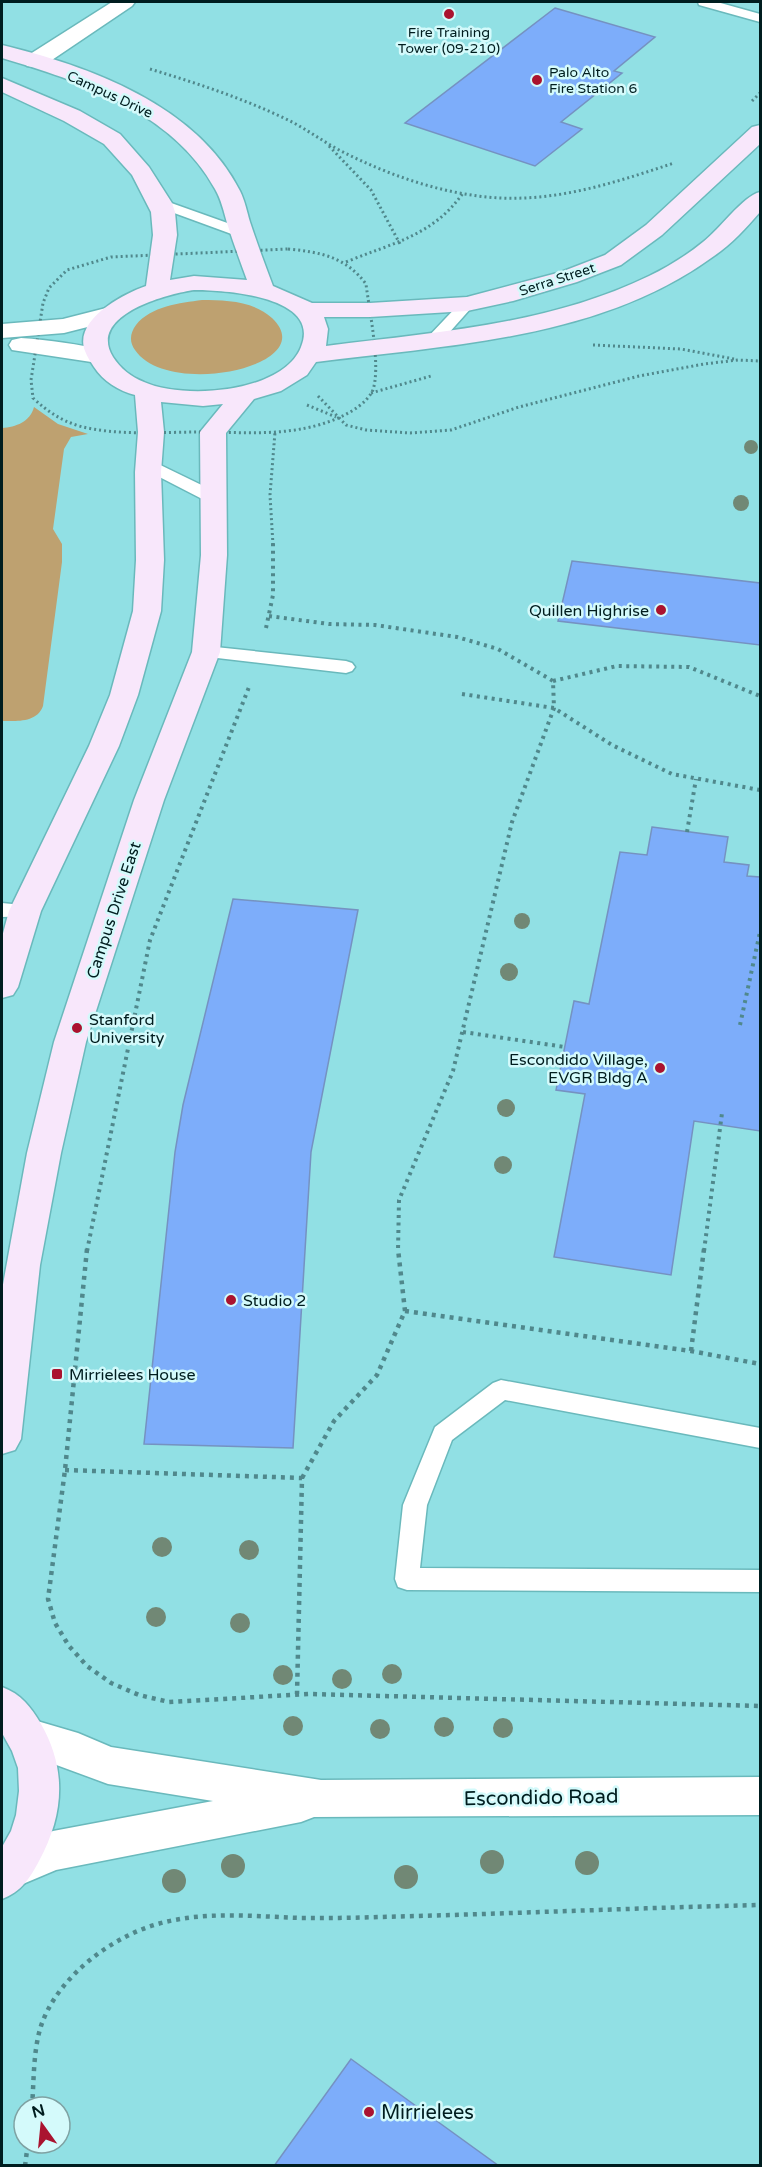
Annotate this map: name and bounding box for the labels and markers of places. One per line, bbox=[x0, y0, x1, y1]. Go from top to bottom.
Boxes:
marker: Fire Training Tower (09-210) bbox=[442, 7, 456, 21]
place label: Fire Training Tower (09-210) bbox=[398, 24, 500, 57]
place label: Palo Alto Fire Station 6 bbox=[549, 64, 637, 97]
marker: Palo Alto Fire Station 6 bbox=[530, 73, 544, 87]
place label: Quillen Highrise bbox=[529, 601, 649, 621]
marker: Quillen Highrise bbox=[654, 603, 668, 617]
place label: Stanford University bbox=[89, 1010, 165, 1048]
marker: Stanford University bbox=[70, 1021, 84, 1035]
place label: Escondido Village, EVGR Bldg A bbox=[509, 1050, 648, 1088]
marker: Escondido Village, EVGR Bldg A bbox=[653, 1061, 667, 1075]
place label: Studio 2 bbox=[243, 1291, 306, 1311]
marker: Studio 2 bbox=[224, 1293, 238, 1307]
place label: Mirrielees House bbox=[69, 1365, 196, 1385]
marker: Mirrielees House bbox=[50, 1367, 64, 1381]
place label: Mirrielees bbox=[381, 2101, 474, 2125]
marker: Mirrielees bbox=[362, 2105, 376, 2119]

